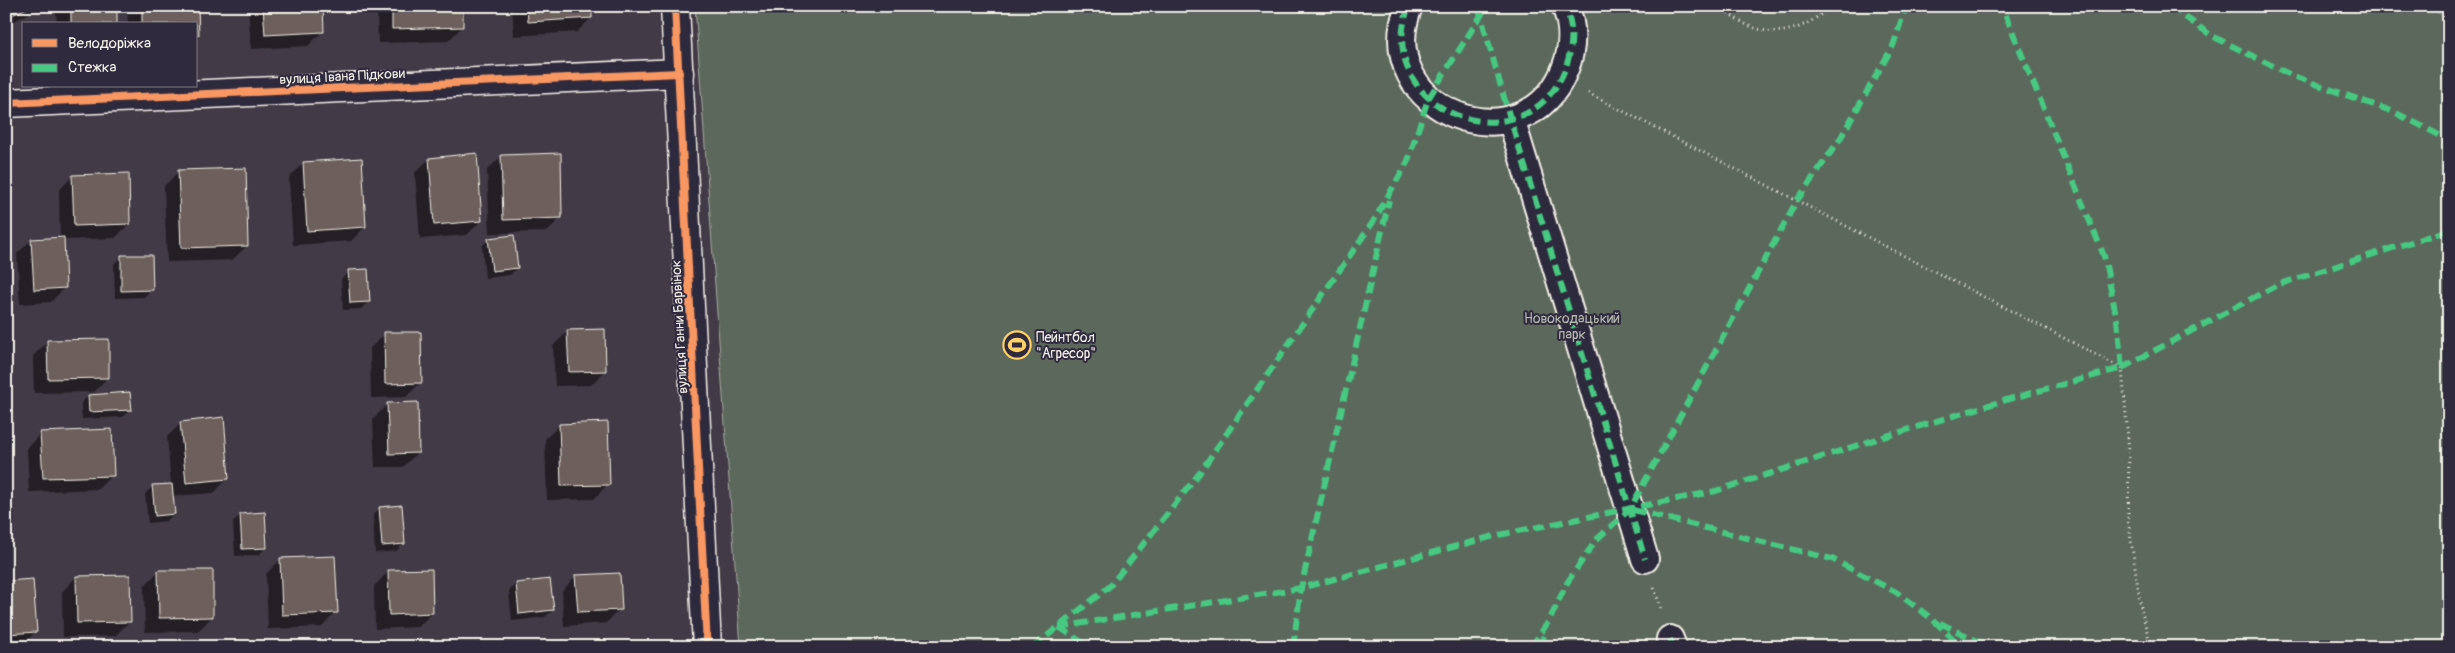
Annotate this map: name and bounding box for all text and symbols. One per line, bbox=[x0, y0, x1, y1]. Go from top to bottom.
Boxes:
legend bbox=[22, 22, 198, 88]
text: Велодоріжка bbox=[68, 34, 151, 53]
text: Стежка bbox=[68, 58, 117, 77]
street label: вулиця Івана Підкови bbox=[279, 65, 405, 88]
street label: вулиця Ганни Барвінок bbox=[668, 260, 691, 394]
park label: Новокодацький парк bbox=[1524, 310, 1620, 343]
place label: Пейнтбол "Агресор" bbox=[1036, 329, 1096, 362]
sports icon: Пейнтбол "Агресор" bbox=[1002, 330, 1032, 360]

